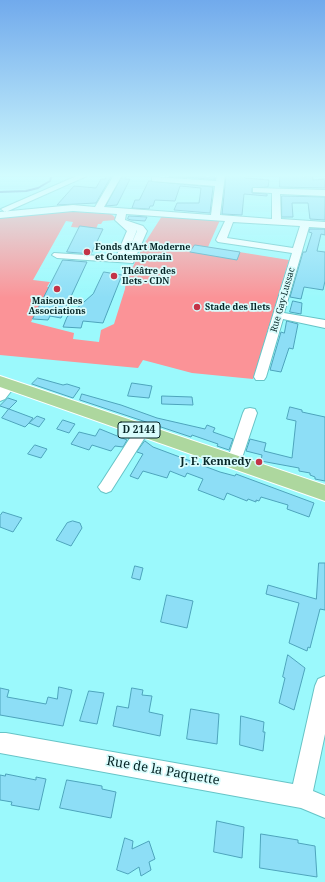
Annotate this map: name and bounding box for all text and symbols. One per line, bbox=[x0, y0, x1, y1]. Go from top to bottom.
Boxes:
place label: Fonds d'Art Moderne et Contemporain bbox=[95, 242, 190, 263]
marker: Fonds d'Art Moderne et Contemporain bbox=[82, 247, 92, 257]
place label: Théâtre des Ilets - CDN bbox=[122, 266, 176, 287]
street label: Rue Gay-Lussac bbox=[269, 266, 297, 334]
marker: Théâtre des Ilets - CDN bbox=[109, 271, 119, 281]
marker: Maison des Associations bbox=[52, 284, 62, 294]
place label: Maison des Associations bbox=[29, 296, 85, 317]
marker: Stade des Ilets bbox=[192, 302, 202, 312]
place label: Stade des Ilets bbox=[205, 302, 270, 312]
road number: D 2144 bbox=[118, 422, 160, 438]
place label: J. F. Kennedy bbox=[180, 455, 251, 469]
marker: J. F. Kennedy bbox=[254, 457, 264, 467]
street label: Rue de la Paquette bbox=[105, 753, 221, 789]

